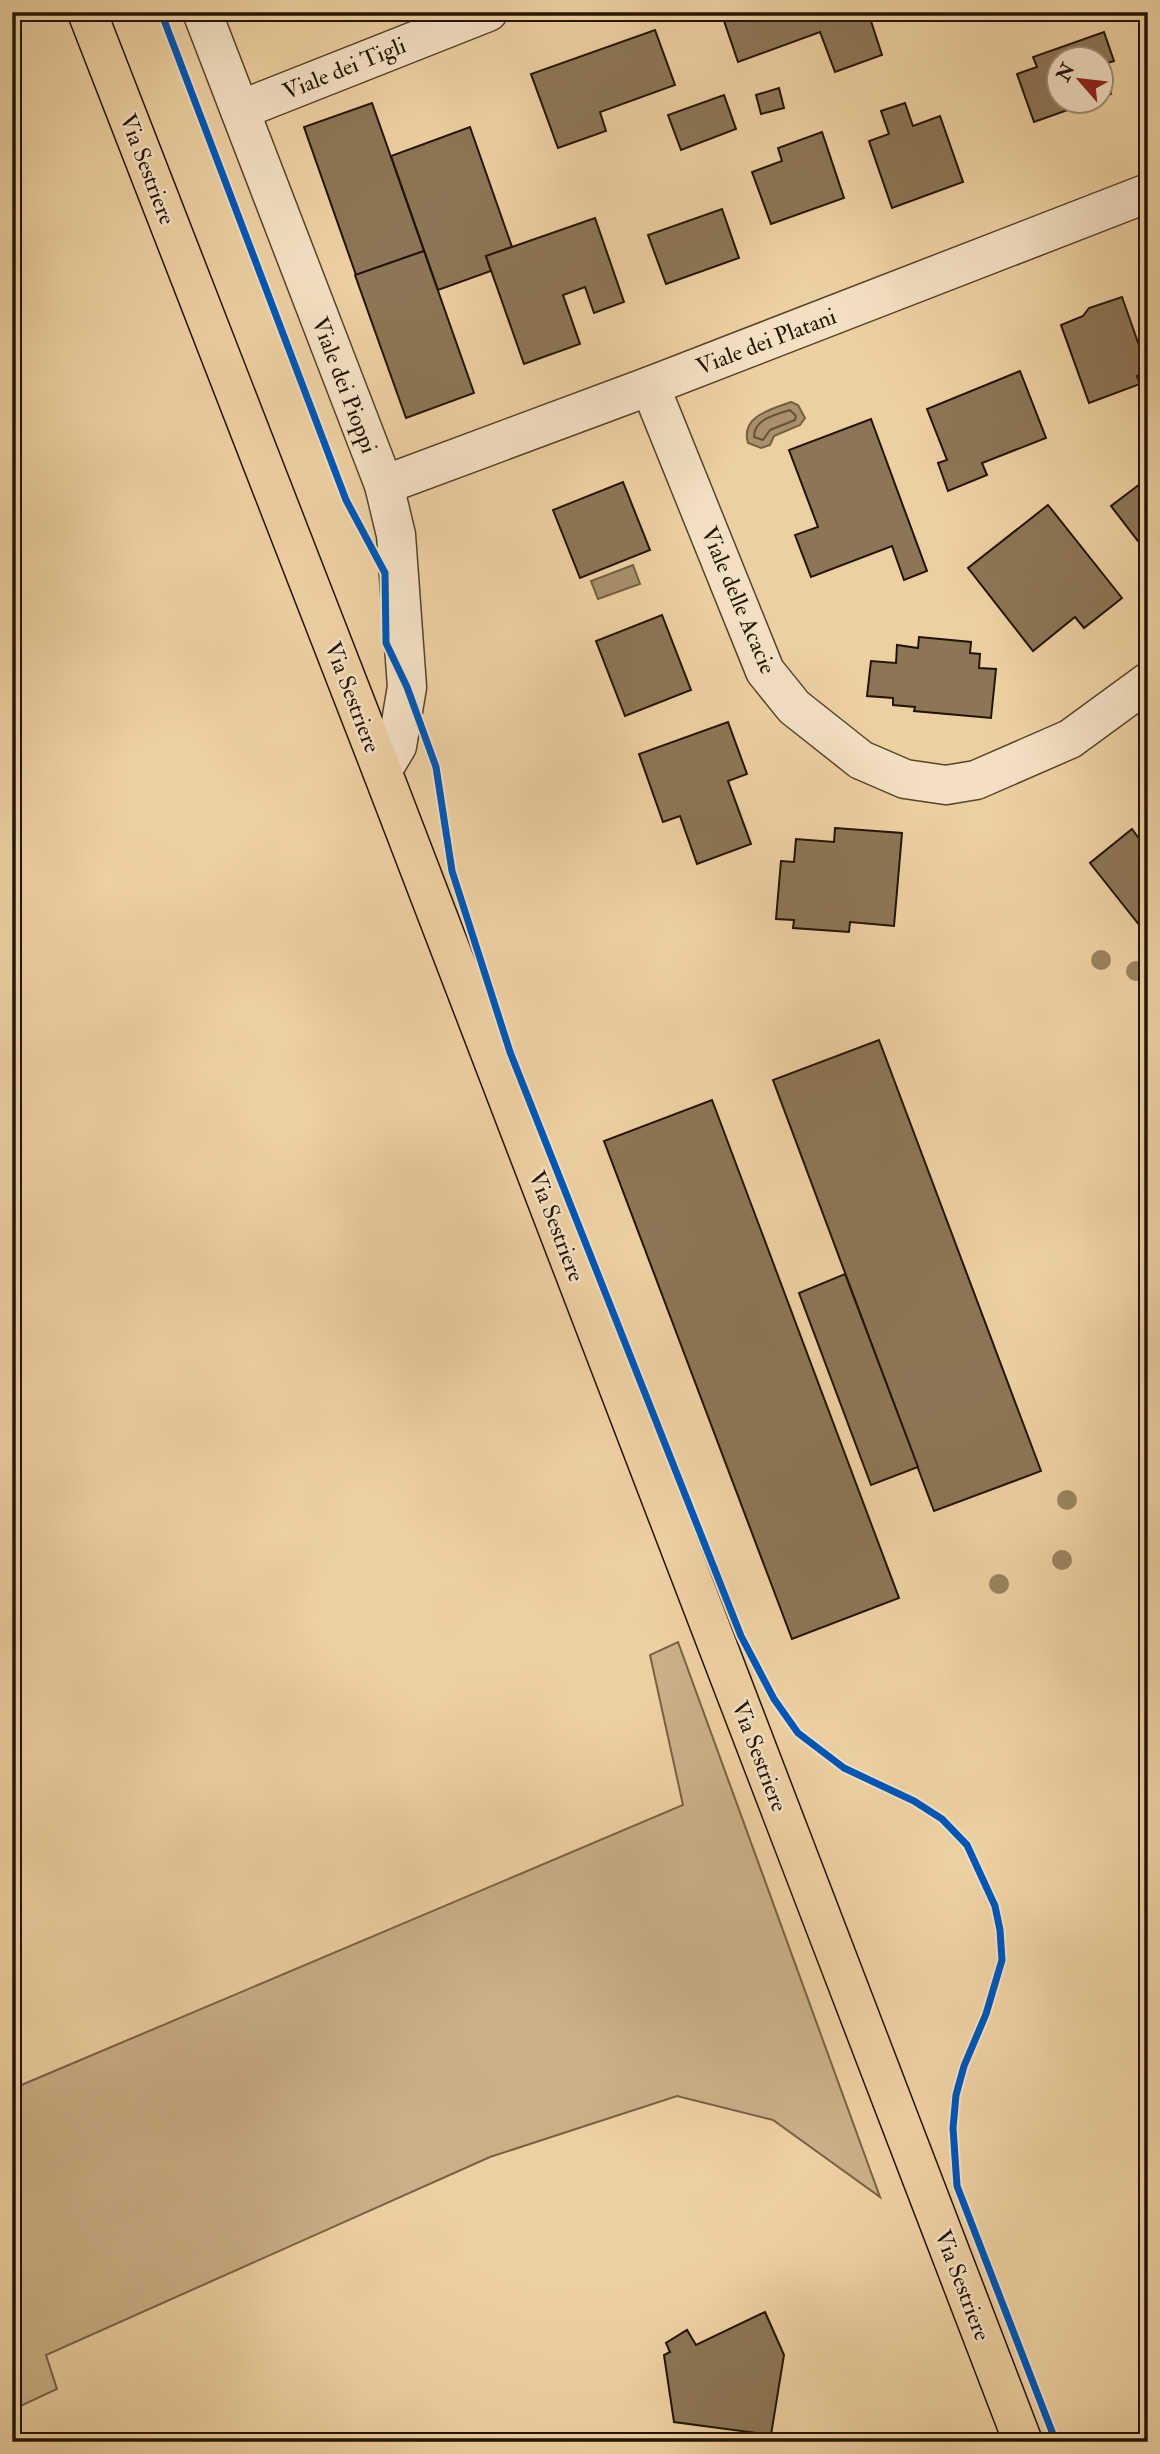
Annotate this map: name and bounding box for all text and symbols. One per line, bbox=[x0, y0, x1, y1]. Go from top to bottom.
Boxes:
street label: Viale dei Tigli bbox=[278, 31, 410, 106]
north arrow bbox=[1044, 46, 1114, 116]
text: N bbox=[1051, 58, 1081, 87]
street label: Via Sestriere bbox=[113, 110, 182, 229]
street label: Viale dei Platani bbox=[692, 301, 840, 381]
street label: Viale dei Pioppi bbox=[304, 313, 384, 458]
street label: Viale delle Acacie bbox=[694, 522, 783, 679]
street label: Via Sestriere bbox=[318, 638, 387, 757]
street label: Via Sestriere bbox=[522, 1167, 591, 1286]
street label: Via Sestriere bbox=[725, 1697, 794, 1816]
street label: Via Sestriere bbox=[928, 2226, 997, 2345]

